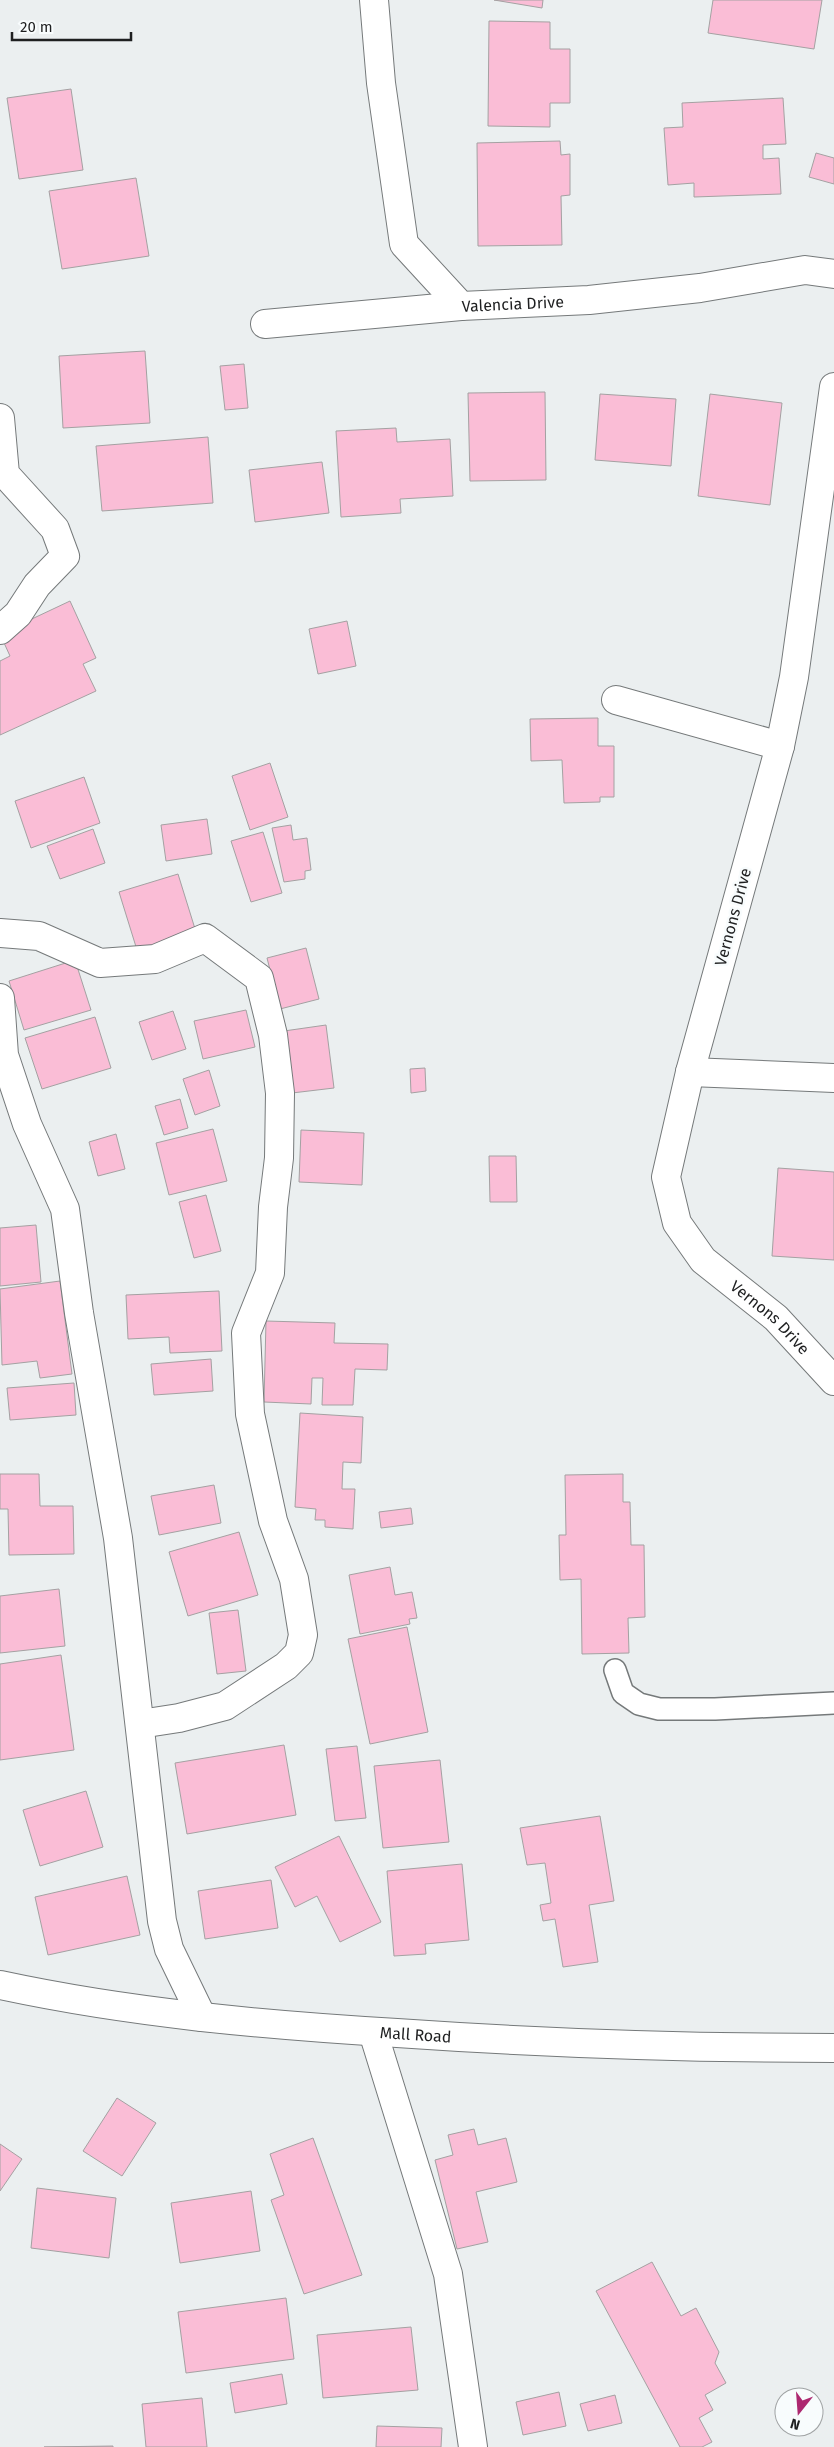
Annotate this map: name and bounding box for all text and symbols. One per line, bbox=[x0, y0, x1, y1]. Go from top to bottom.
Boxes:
scale bar bbox=[12, 10, 131, 42]
text: 20 m bbox=[20, 18, 53, 36]
street label: Valencia Drive bbox=[461, 292, 564, 315]
street label: Vernons Drive bbox=[711, 866, 755, 968]
street label: Vernons Drive bbox=[727, 1276, 814, 1358]
street label: Mall Road bbox=[379, 2022, 452, 2046]
north arrow bbox=[774, 2387, 824, 2437]
text: N bbox=[788, 2414, 802, 2433]

